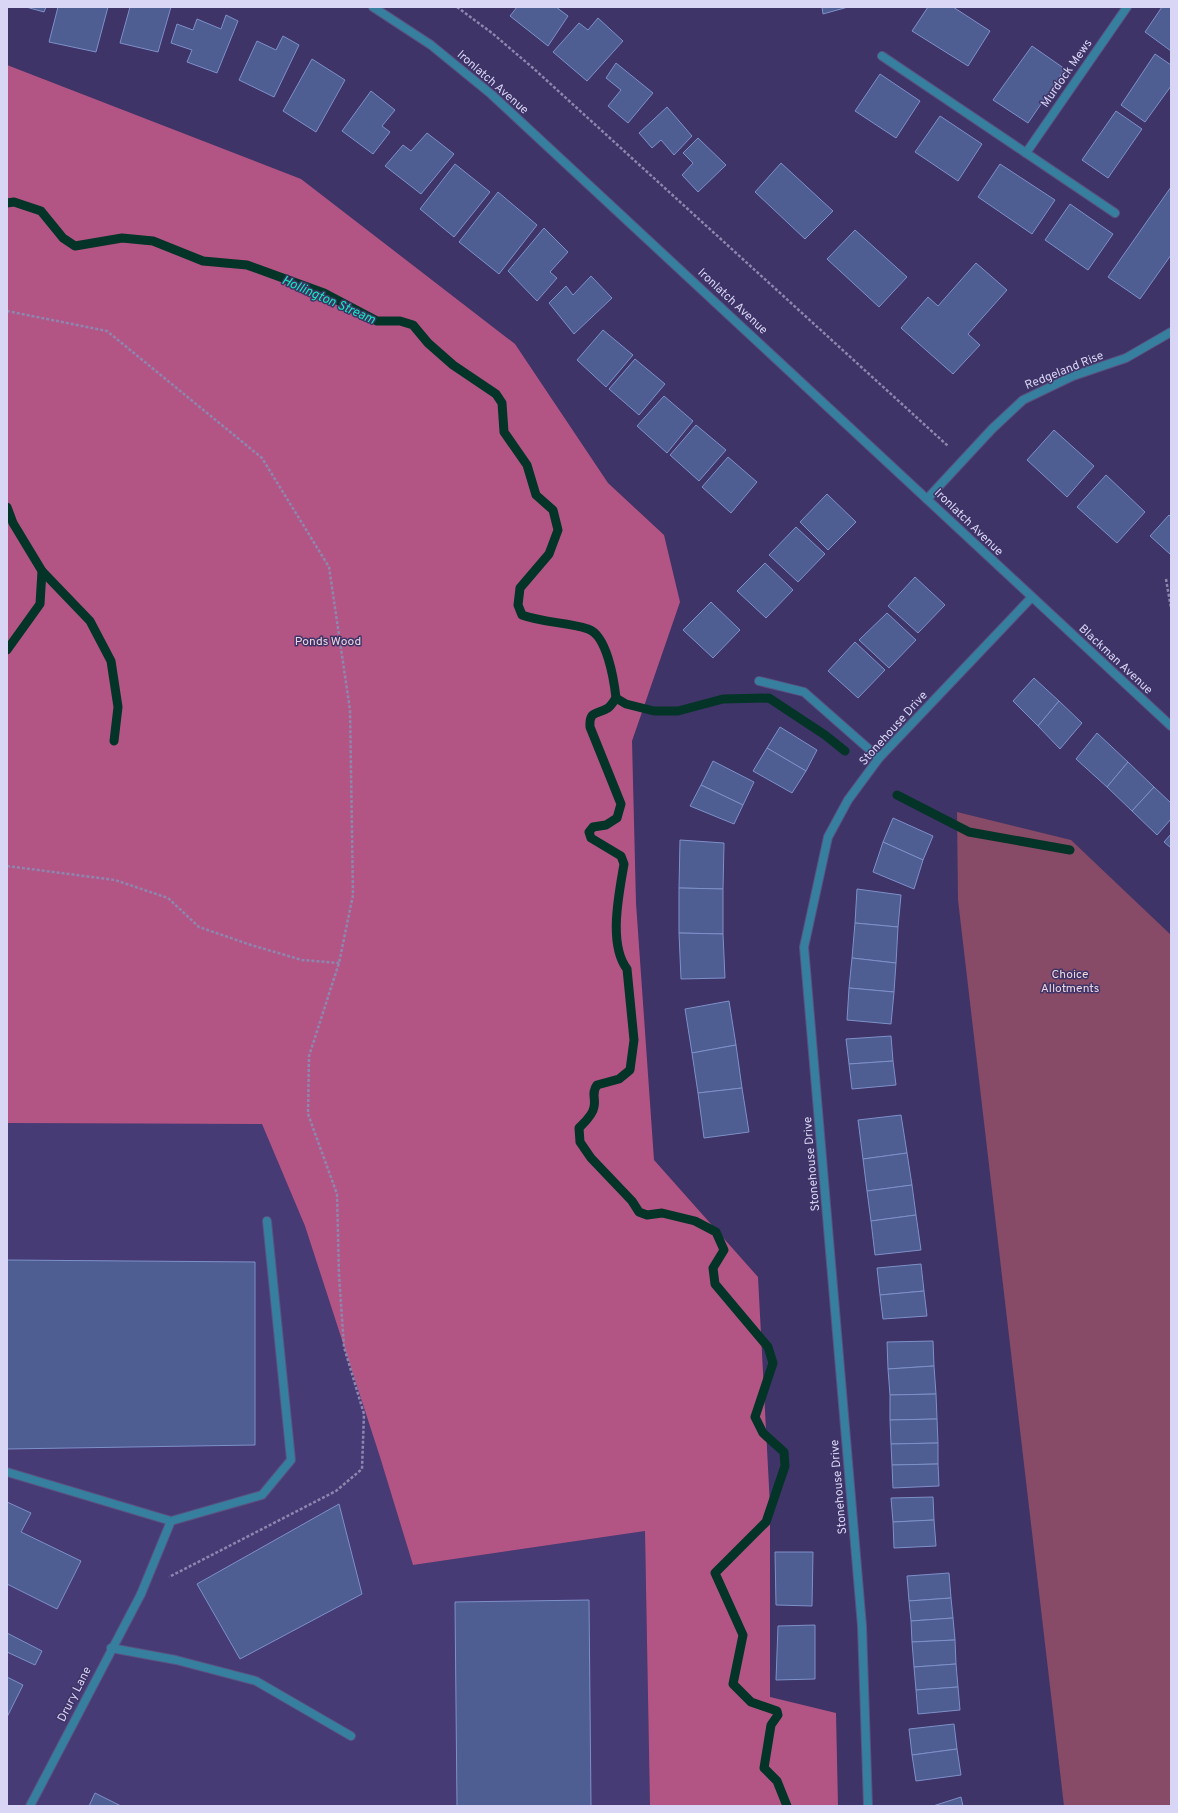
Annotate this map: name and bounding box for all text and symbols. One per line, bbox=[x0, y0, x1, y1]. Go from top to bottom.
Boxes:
street label: Murdock Mews bbox=[1037, 36, 1096, 111]
street label: Ironlatch Avenue bbox=[453, 47, 532, 118]
street label: Ironlatch Avenue bbox=[694, 265, 771, 338]
water label: Hollington Stream bbox=[279, 273, 378, 329]
street label: Redgeland Rise bbox=[1023, 348, 1106, 394]
street label: Ironlatch Avenue bbox=[930, 486, 1006, 560]
street label: Blackman Avenue bbox=[1075, 621, 1156, 698]
park label: Ponds Wood bbox=[295, 634, 361, 650]
street label: Stonehouse Drive bbox=[856, 688, 932, 769]
park label: Choice Allotments bbox=[1041, 967, 1099, 997]
street label: Stonehouse Drive bbox=[800, 1116, 824, 1212]
street label: Stonehouse Drive bbox=[827, 1439, 851, 1535]
street label: Drury Lane bbox=[54, 1664, 96, 1725]

